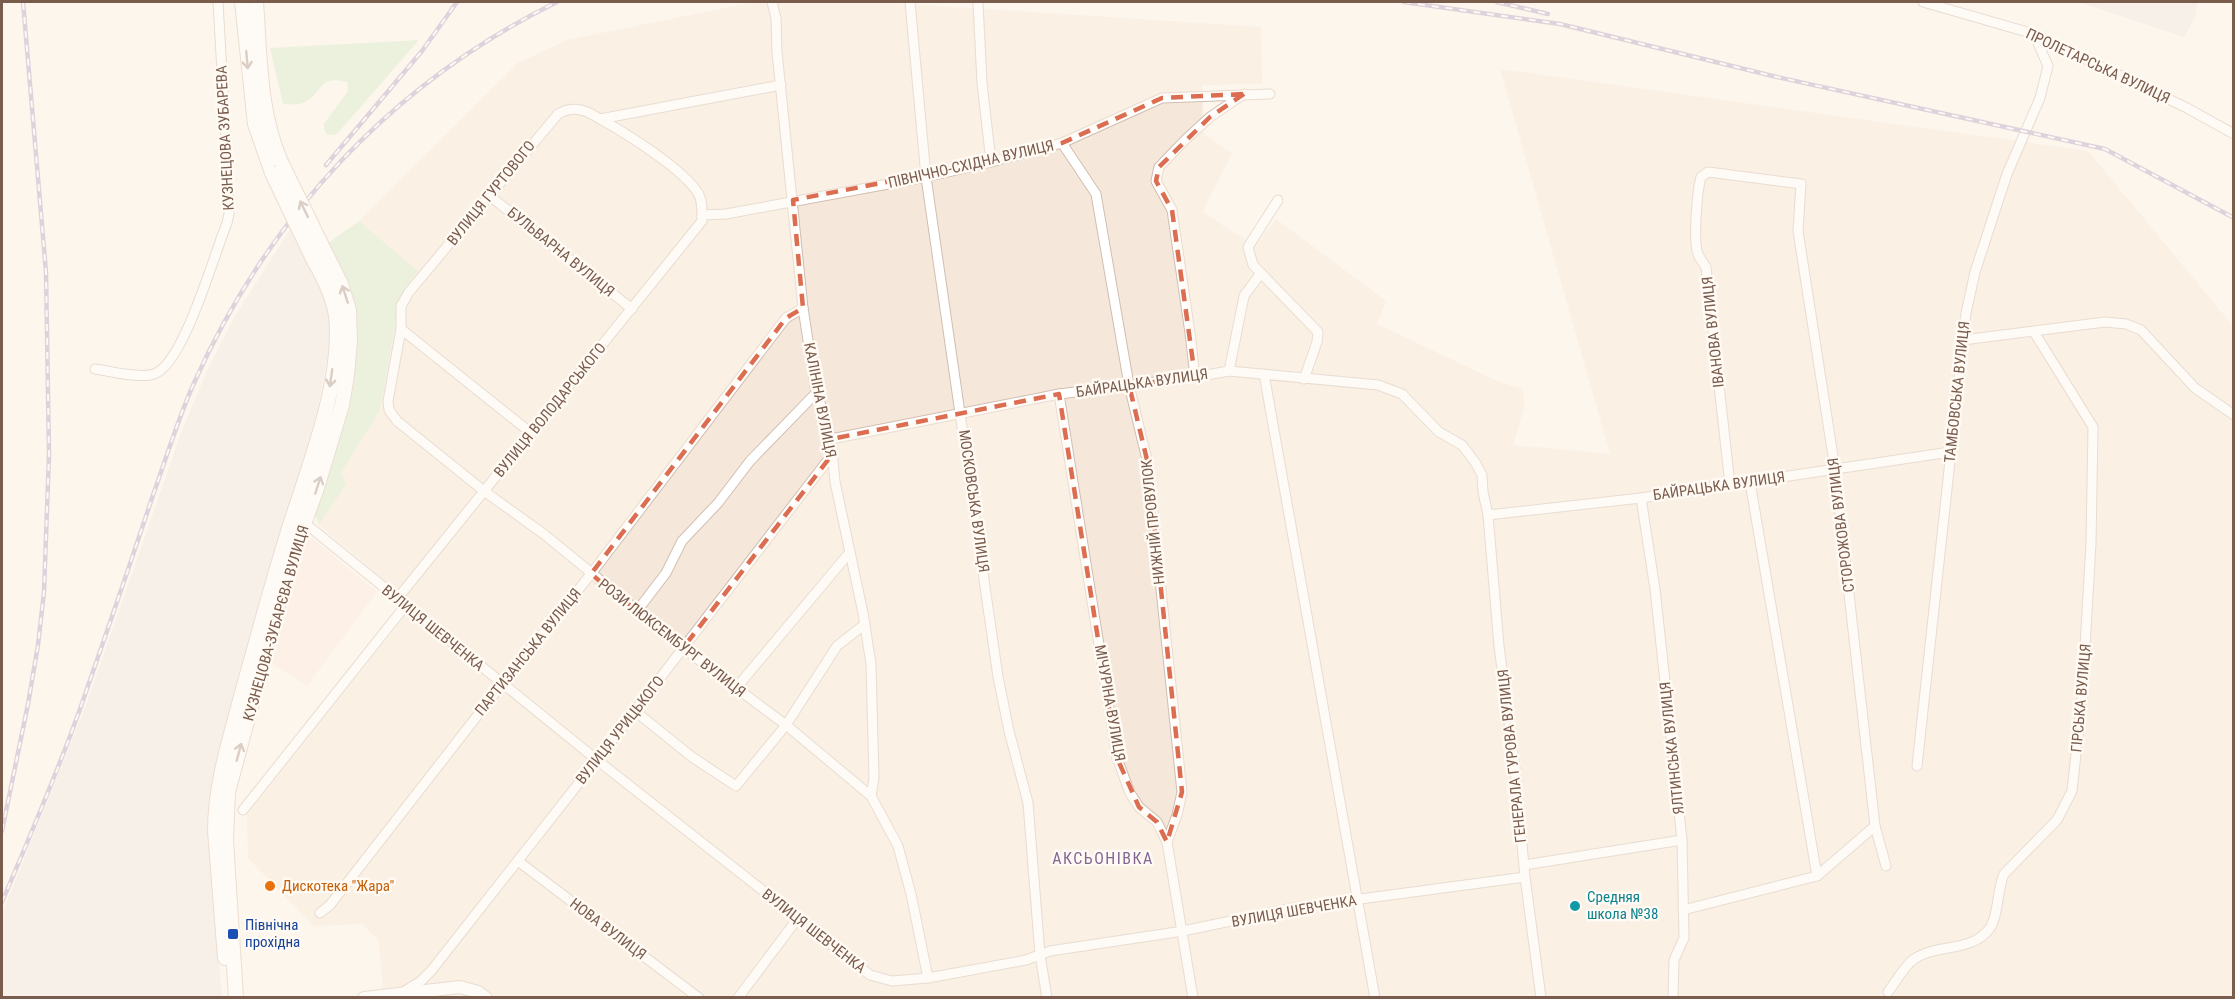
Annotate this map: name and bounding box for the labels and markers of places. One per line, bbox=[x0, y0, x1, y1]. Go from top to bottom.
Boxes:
place label: Дискотека "Жара" bbox=[282, 877, 394, 895]
marker: Дискотека "Жара" bbox=[263, 879, 277, 893]
place label: Средняя школа №38 bbox=[1587, 888, 1658, 923]
marker: Средняя школа №38 bbox=[1568, 899, 1582, 913]
place label: Північна прохідна bbox=[245, 916, 300, 951]
marker: Північна прохідна bbox=[226, 927, 240, 941]

